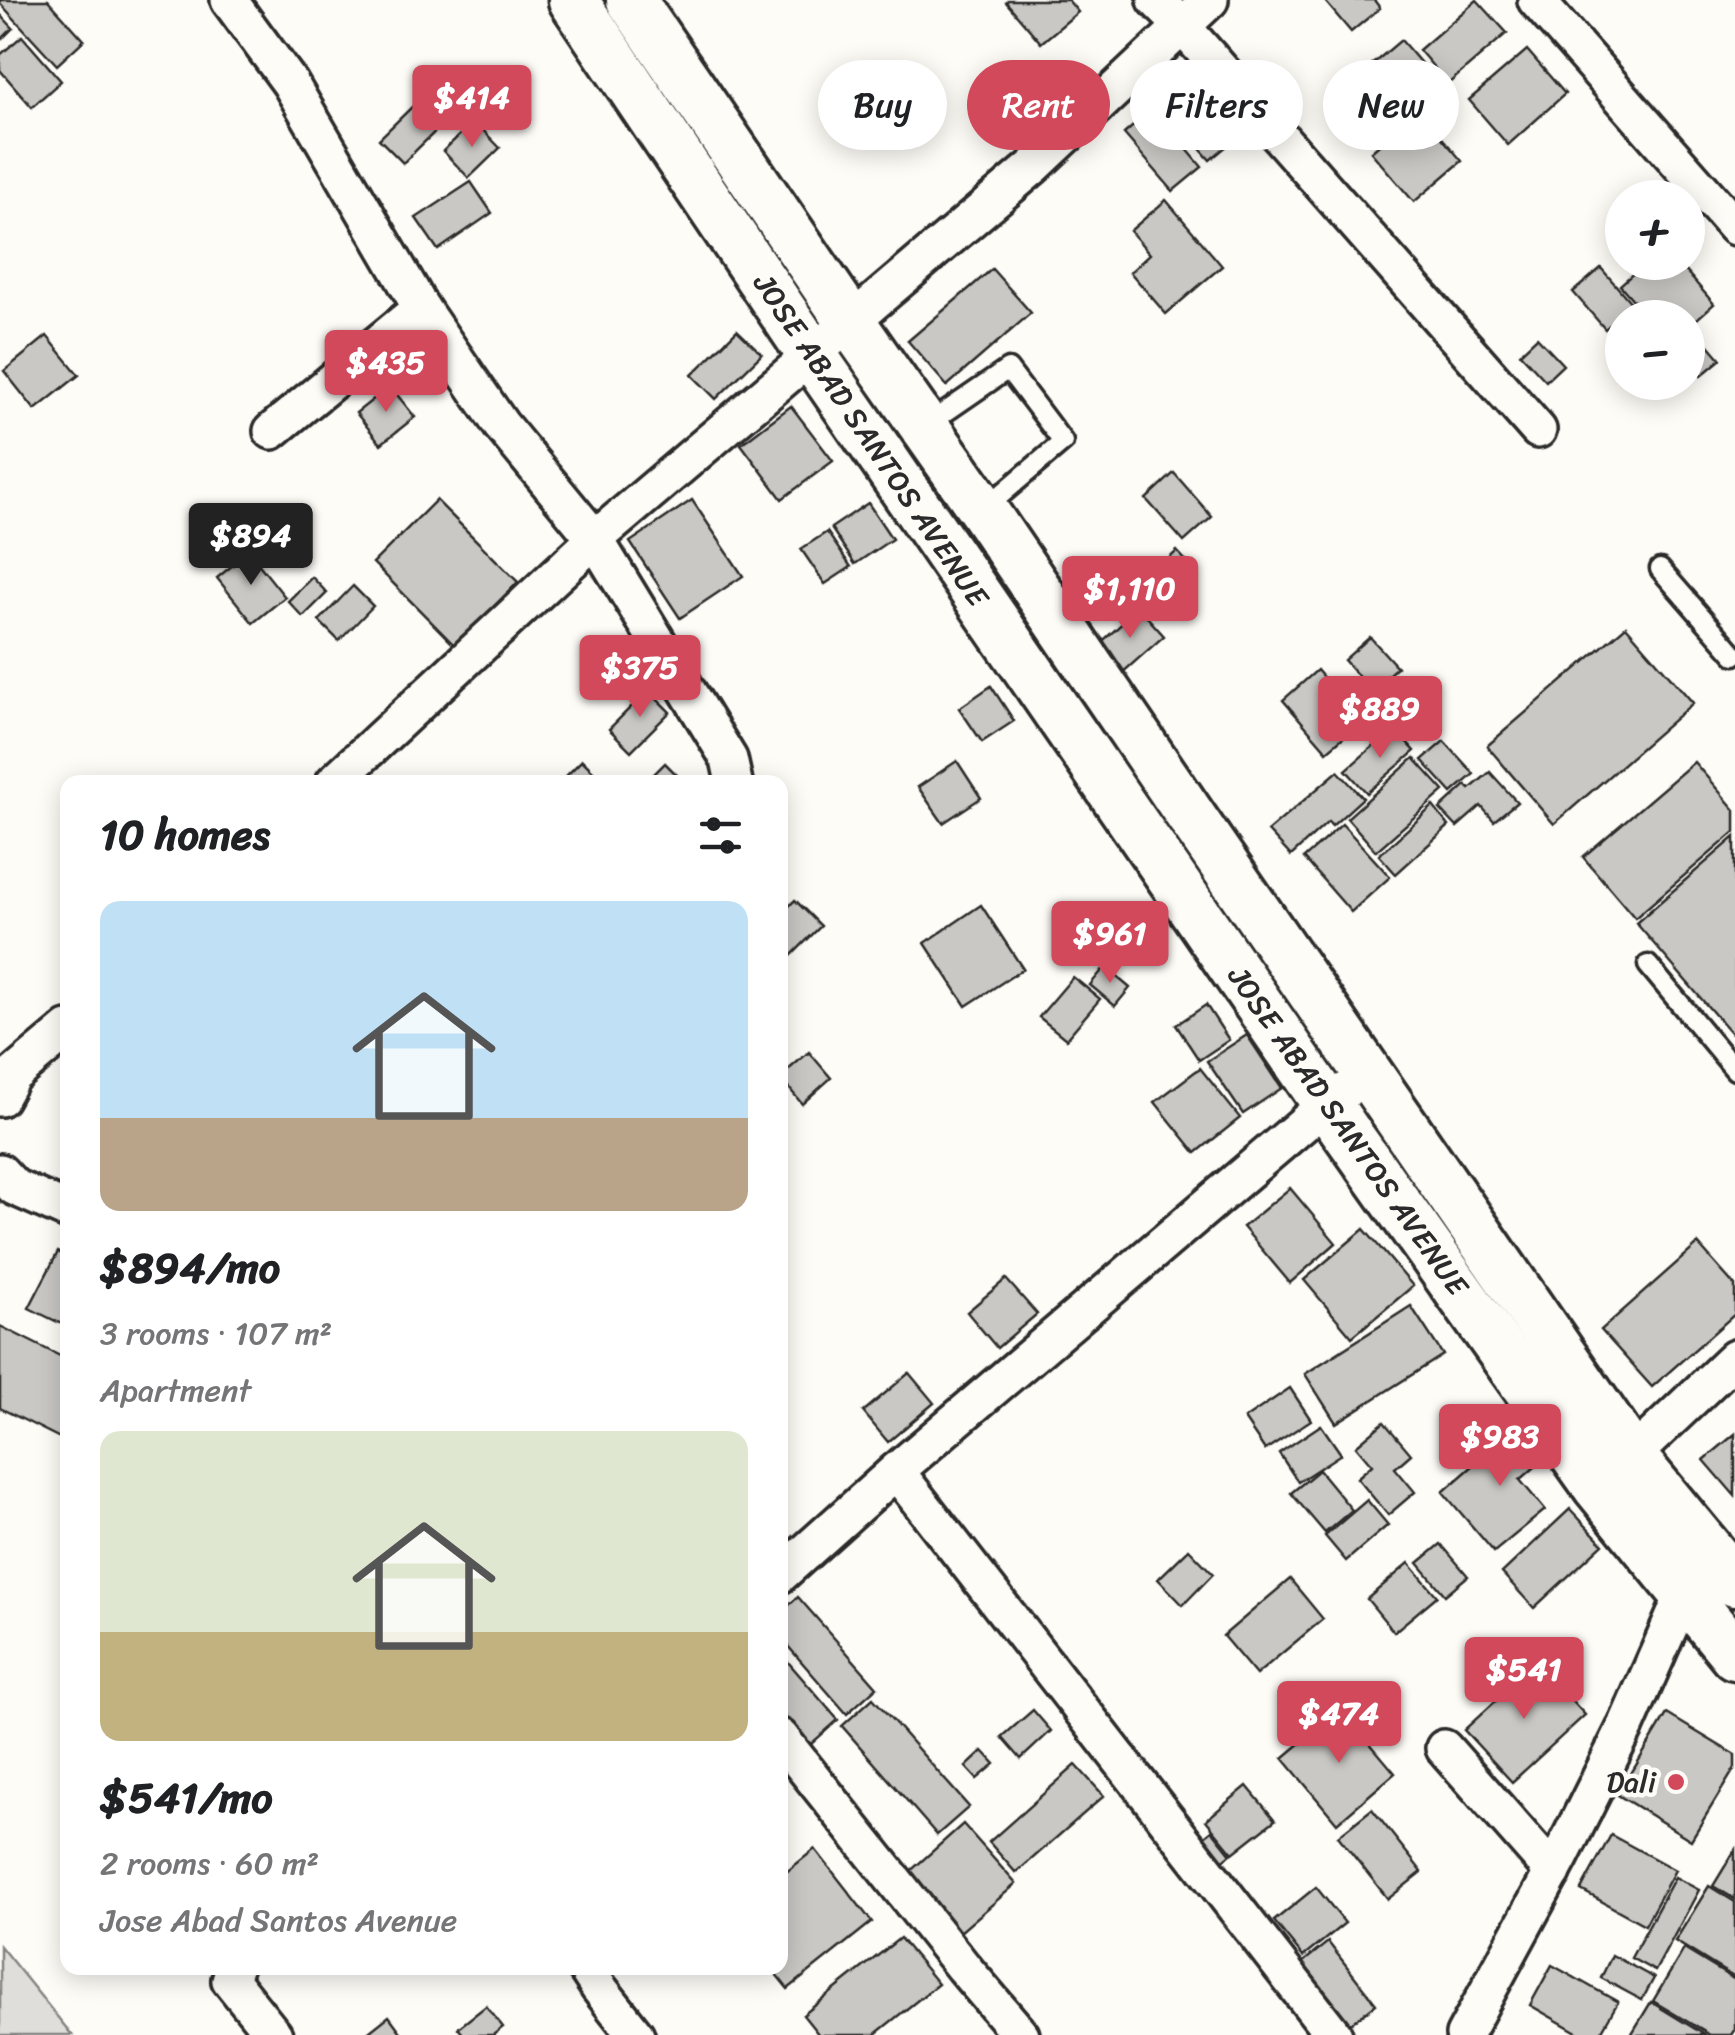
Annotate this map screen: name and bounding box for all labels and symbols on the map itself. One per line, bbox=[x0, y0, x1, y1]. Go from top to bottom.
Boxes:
pin: $414 bbox=[413, 65, 531, 150]
street label: JOSE ABAD SANTOS AVENUE bbox=[738, 261, 1005, 620]
pin: $435 bbox=[327, 330, 445, 415]
pin: $894 bbox=[192, 503, 310, 588]
pin: $1,110 bbox=[1049, 556, 1211, 641]
pin: $375 bbox=[581, 635, 699, 720]
pin: $889 bbox=[1321, 676, 1439, 761]
pin: $961 bbox=[1051, 901, 1169, 986]
street label: JOSE ABAD SANTOS AVENUE bbox=[1212, 953, 1484, 1310]
pin: $983 bbox=[1441, 1404, 1559, 1489]
pin: $541 bbox=[1465, 1637, 1583, 1722]
pin: $474 bbox=[1280, 1681, 1398, 1766]
place label: Dali bbox=[1606, 1755, 1658, 1809]
marker: Dali bbox=[1665, 1771, 1687, 1793]

